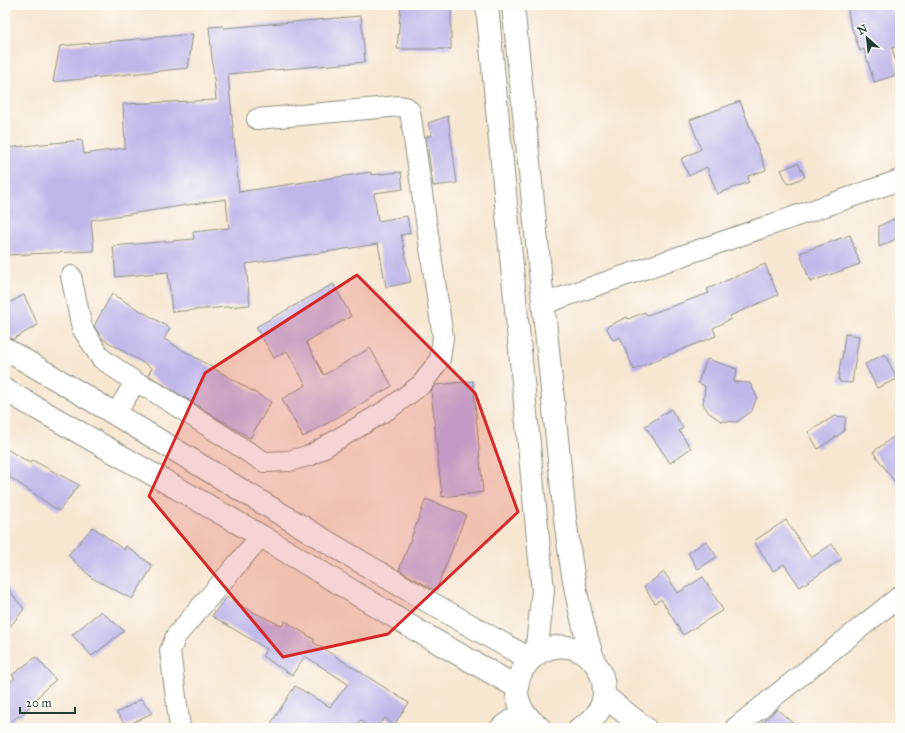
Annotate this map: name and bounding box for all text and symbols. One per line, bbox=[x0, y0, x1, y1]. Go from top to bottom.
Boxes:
north arrow bbox=[847, 18, 887, 58]
text: N bbox=[855, 21, 870, 38]
scale bar bbox=[20, 689, 75, 715]
text: 20 m bbox=[26, 696, 52, 710]

